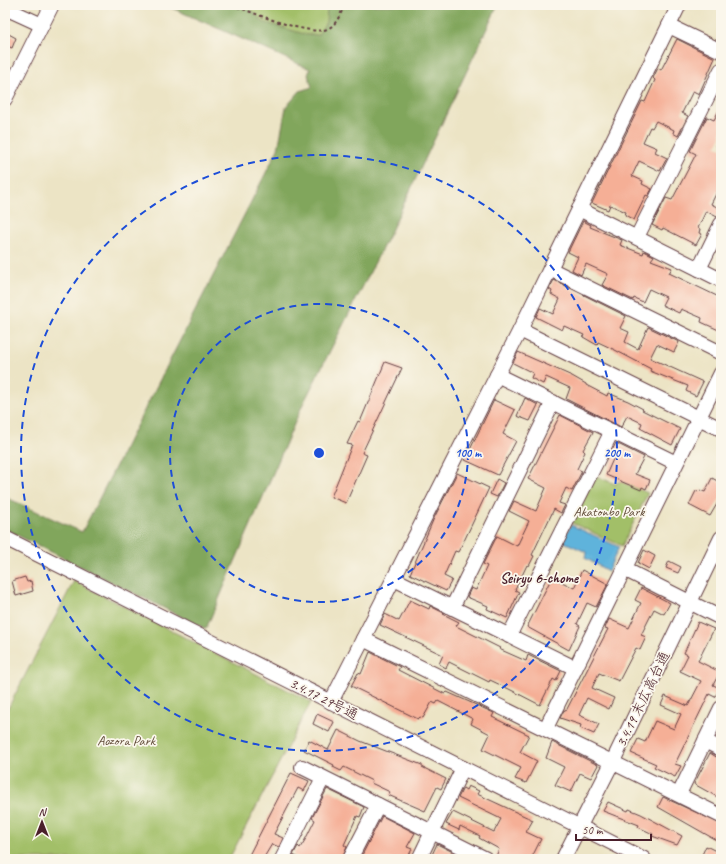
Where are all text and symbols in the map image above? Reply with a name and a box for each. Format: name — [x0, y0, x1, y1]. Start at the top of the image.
text: 100 m — [455, 445, 482, 461]
text: 200 m — [604, 445, 631, 461]
centre of rings — [312, 446, 326, 460]
park label: Akatonbo Park — [574, 503, 645, 520]
district label: Seiryu 6-chome — [500, 569, 579, 588]
street label: 3.4.19 末広高台通 — [613, 648, 673, 750]
street label: 3.4.17 29号通 — [287, 674, 361, 724]
park label: Aozora Park — [97, 732, 157, 749]
north arrow — [22, 802, 62, 842]
text: N — [39, 805, 48, 819]
scale bar — [576, 816, 651, 842]
text: 50 m — [582, 822, 604, 838]

